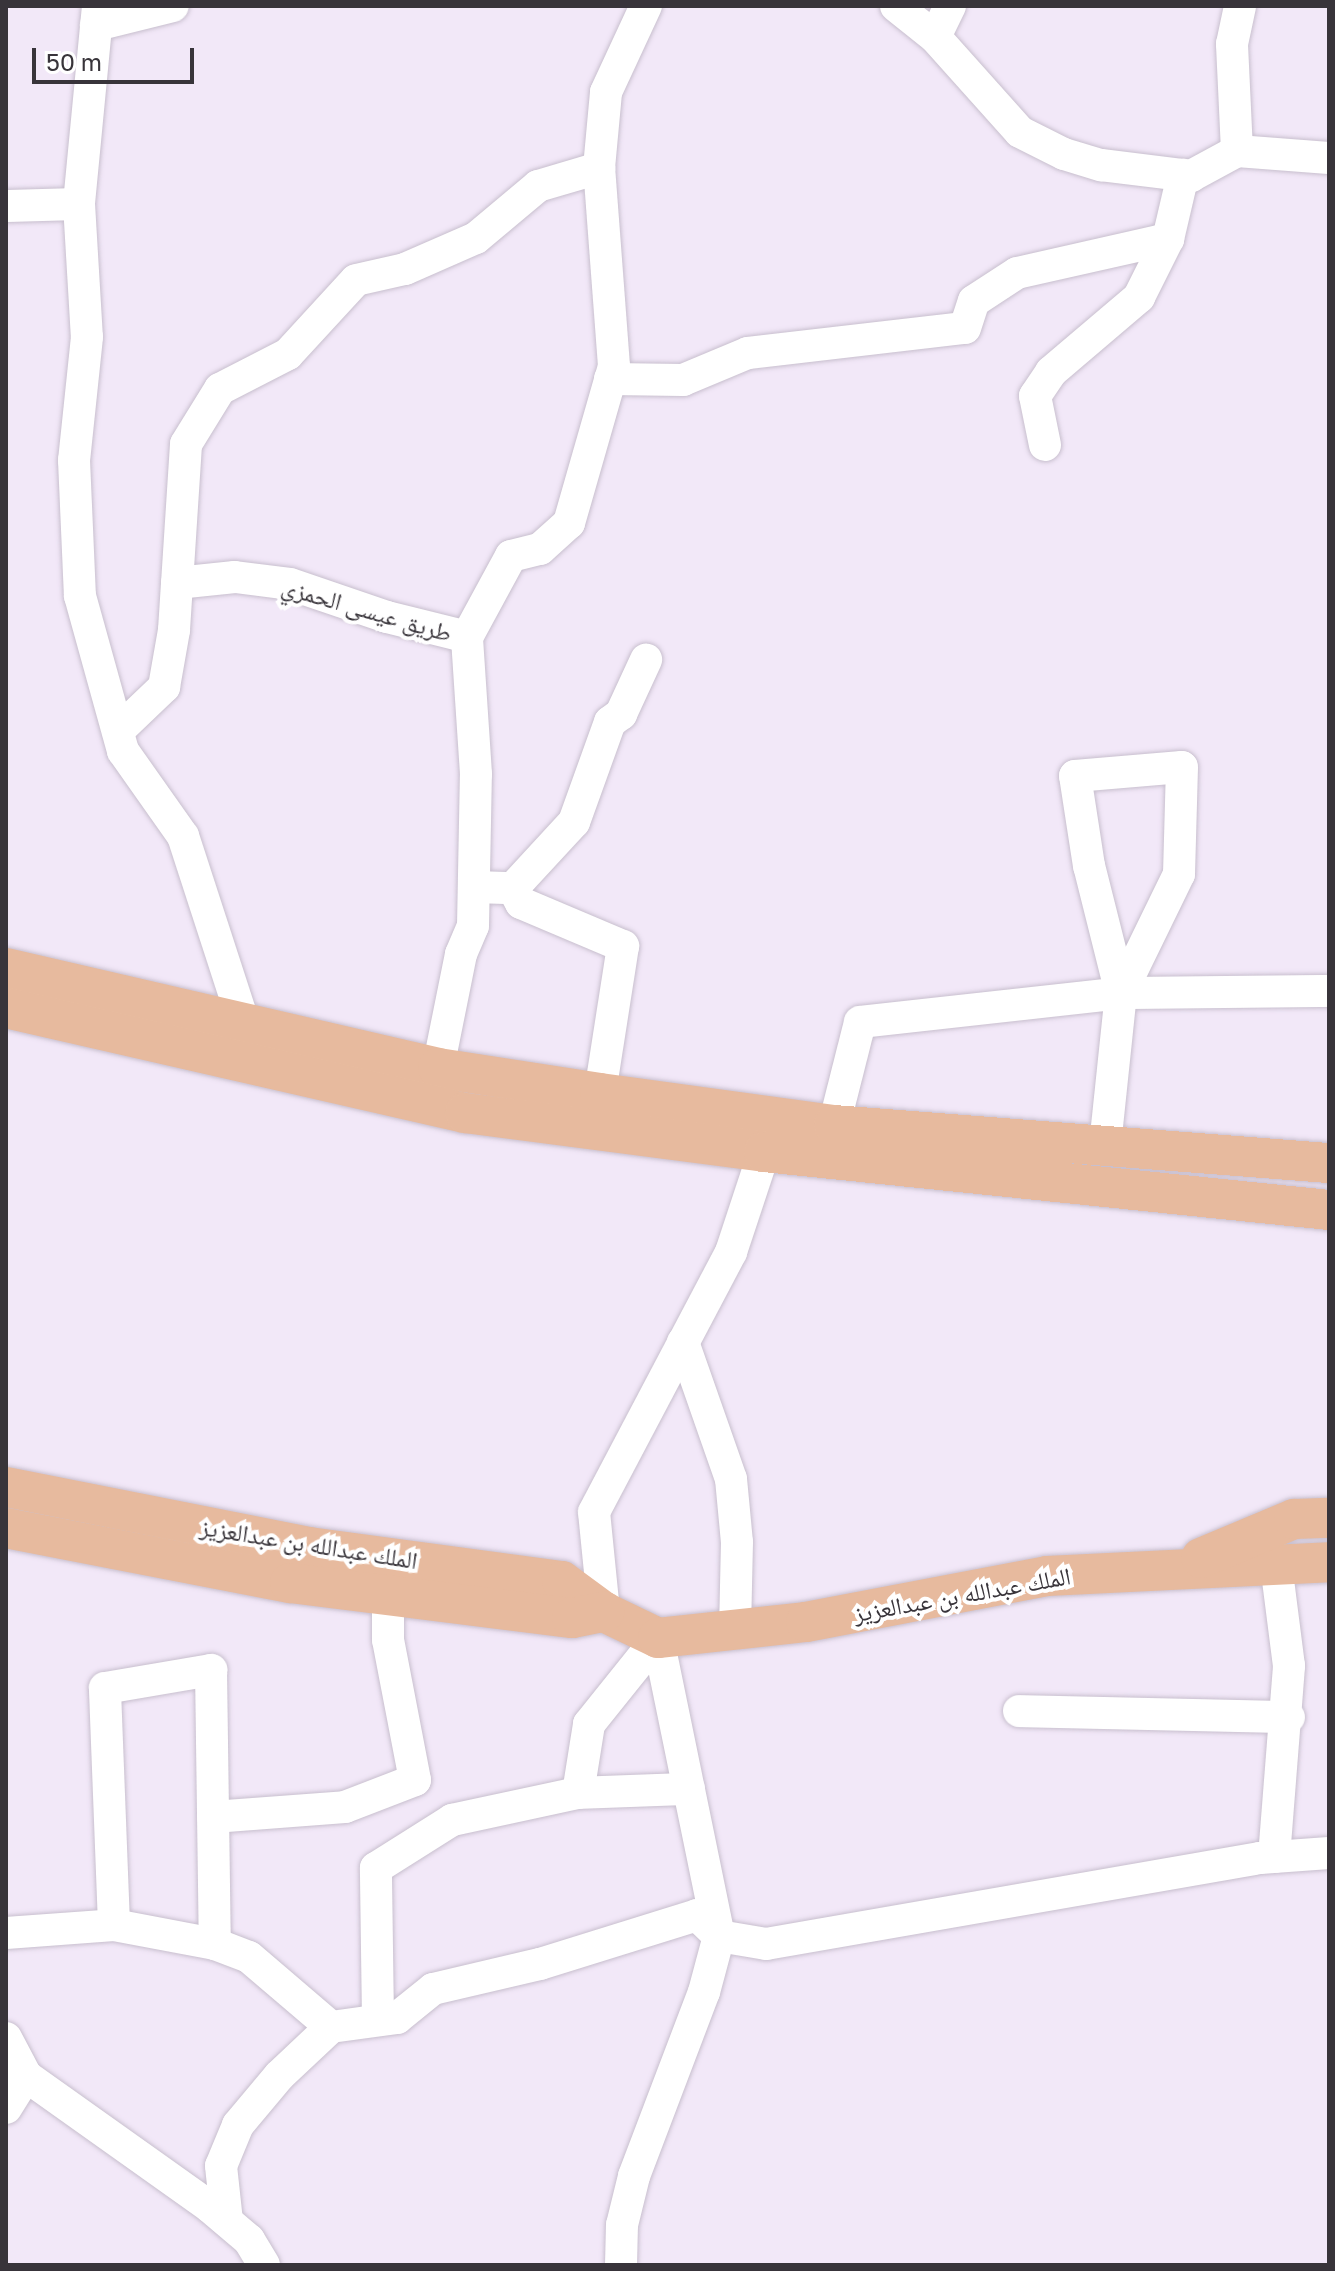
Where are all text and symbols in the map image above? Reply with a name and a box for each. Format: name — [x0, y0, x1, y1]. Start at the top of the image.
scale bar — [36, 32, 198, 82]
text: 50 m — [46, 47, 102, 76]
street label: طريق عيسى الحمزي — [279, 571, 455, 647]
street label: الملك عبدالله بن عبدالعزيز — [198, 1512, 420, 1574]
street label: الملك عبدالله بن عبدالعزيز — [851, 1561, 1073, 1627]

